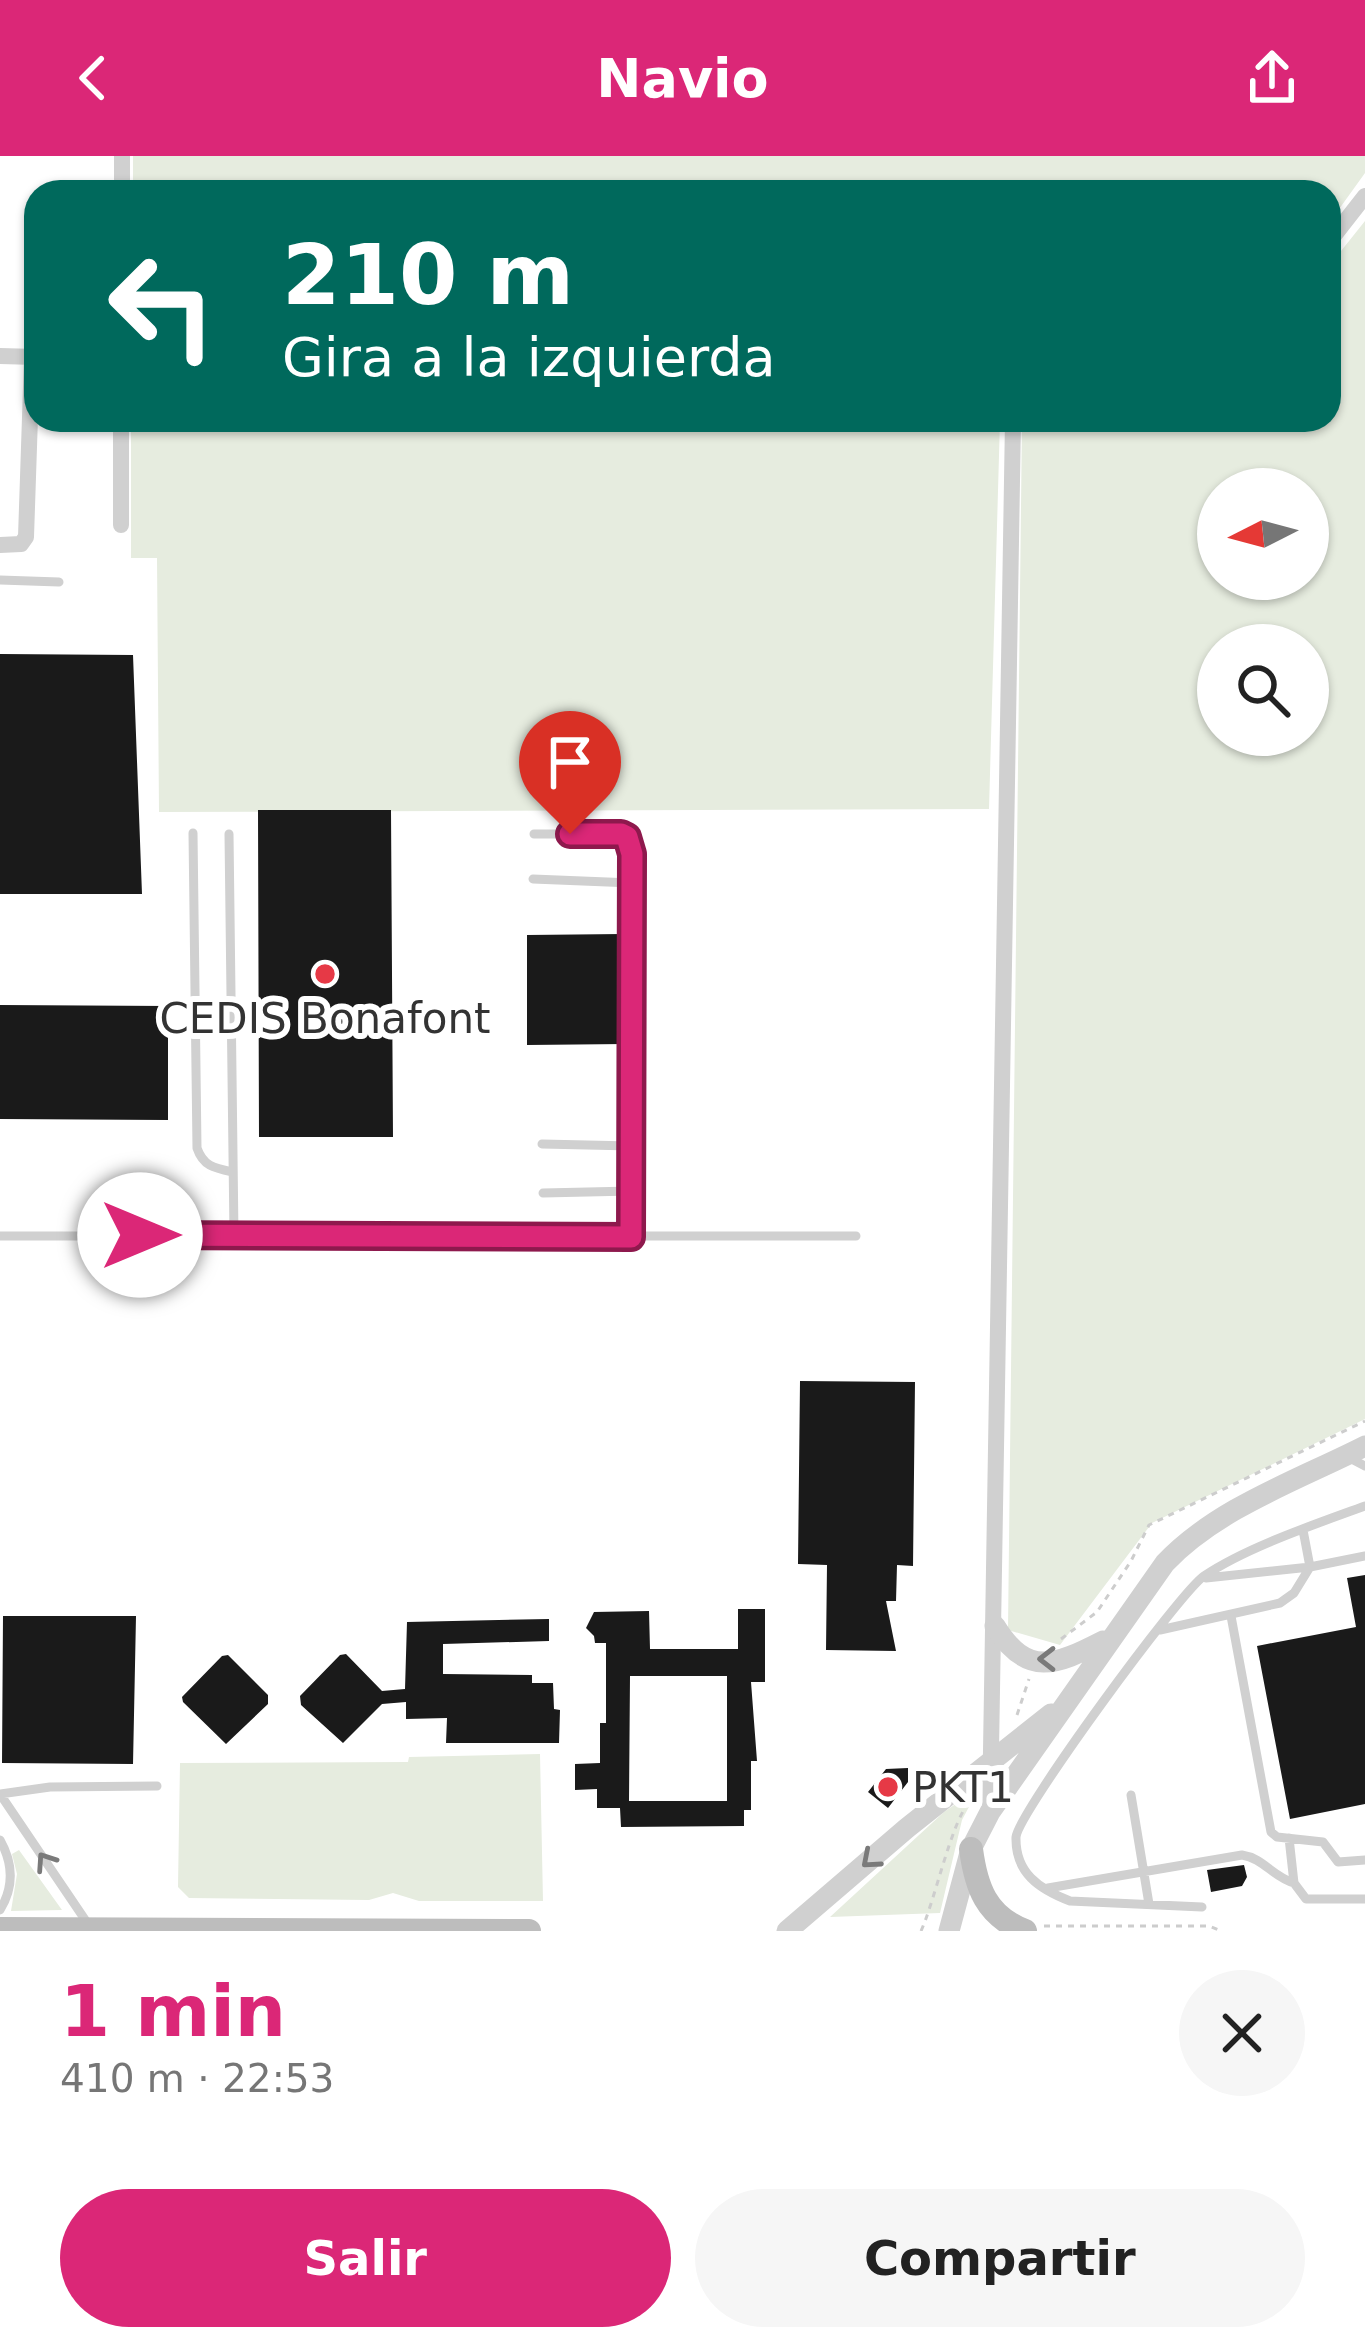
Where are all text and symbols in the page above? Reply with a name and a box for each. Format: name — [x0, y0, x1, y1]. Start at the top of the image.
icon: back — [60, 45, 126, 111]
icon: share — [1239, 45, 1305, 111]
text: Navio — [596, 47, 769, 110]
text: 210 m — [282, 226, 574, 324]
icon: left — [84, 228, 240, 384]
text: Gira a la izquierda — [282, 326, 776, 389]
north arrow — [1197, 468, 1329, 600]
map controls — [1197, 468, 1329, 756]
button: search — [1197, 624, 1329, 756]
pin — [519, 711, 621, 834]
icon: arrive — [537, 729, 603, 795]
marker: CEDIS Bonafont — [312, 961, 338, 987]
place label: CEDIS Bonafont — [159, 994, 491, 1043]
position arrow — [77, 1172, 203, 1298]
one-way arrow — [1037, 1646, 1055, 1672]
place label: PKT1 — [912, 1763, 1014, 1812]
marker: PKT1 — [875, 1774, 901, 1800]
one-way arrow — [861, 1846, 883, 1868]
one-way arrow — [37, 1852, 59, 1874]
text: 1 min — [60, 1969, 286, 2053]
button: close — [1179, 1970, 1305, 2096]
text: 410 m · 22:53 — [60, 2056, 334, 2101]
button: Salir — [60, 2189, 671, 2327]
button: Compartir — [695, 2189, 1305, 2327]

